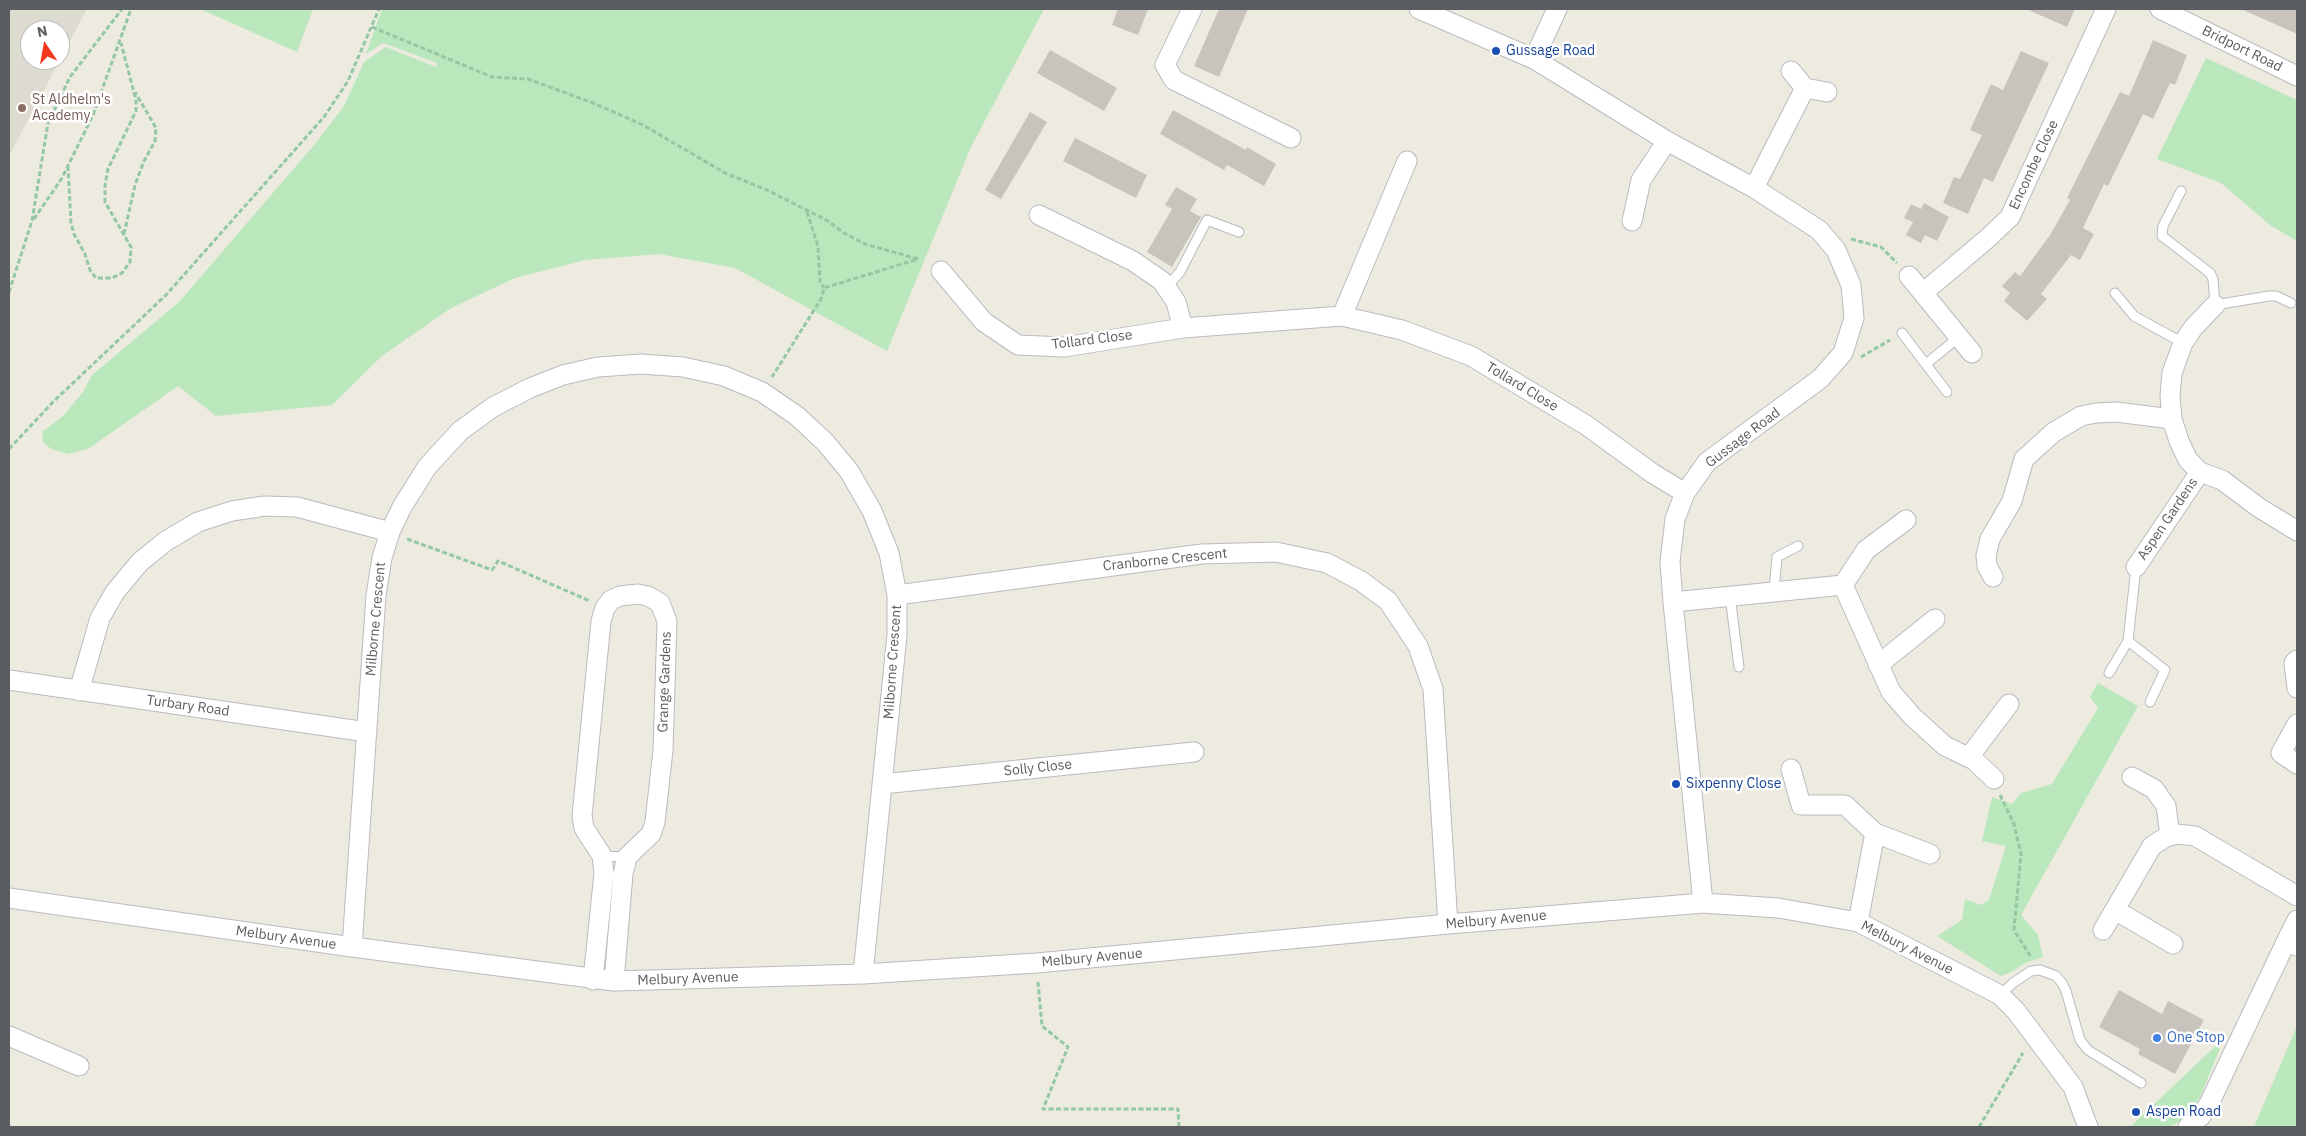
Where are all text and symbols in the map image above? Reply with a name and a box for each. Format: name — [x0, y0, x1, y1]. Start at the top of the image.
north arrow — [20, 20, 70, 70]
text: N — [35, 21, 49, 41]
street label: Bridport Road — [2199, 22, 2285, 76]
place label: Gussage Road — [1506, 43, 1595, 59]
marker: Gussage Road — [1490, 45, 1502, 57]
place label: St Aldhelm's Academy — [32, 92, 111, 124]
marker: St Aldhelm's Academy — [16, 102, 28, 114]
street label: Encombe Close — [2006, 117, 2062, 213]
street label: Tollard Close — [1051, 327, 1133, 353]
street label: Tollard Close — [1483, 359, 1561, 415]
street label: Gussage Road — [1702, 404, 1784, 472]
street label: Aspen Gardens — [2134, 475, 2202, 563]
street label: Cranborne Crescent — [1102, 545, 1228, 575]
street label: Milborne Crescent — [363, 561, 389, 677]
street label: Milborne Crescent — [881, 604, 905, 720]
street label: Grange Gardens — [655, 631, 675, 733]
street label: Turbary Road — [145, 692, 231, 720]
street label: Solly Close — [1003, 756, 1073, 780]
place label: Sixpenny Close — [1686, 776, 1781, 792]
marker: Sixpenny Close — [1670, 778, 1682, 790]
street label: Melbury Avenue — [1445, 907, 1547, 933]
street label: Melbury Avenue — [1858, 918, 1956, 978]
street label: Melbury Avenue — [235, 923, 337, 953]
street label: Melbury Avenue — [1041, 945, 1143, 971]
street label: Melbury Avenue — [637, 969, 739, 989]
place label: One Stop — [2167, 1030, 2225, 1046]
marker: One Stop — [2151, 1032, 2163, 1044]
place label: Aspen Road — [2146, 1104, 2221, 1120]
marker: Aspen Road — [2130, 1106, 2142, 1118]

